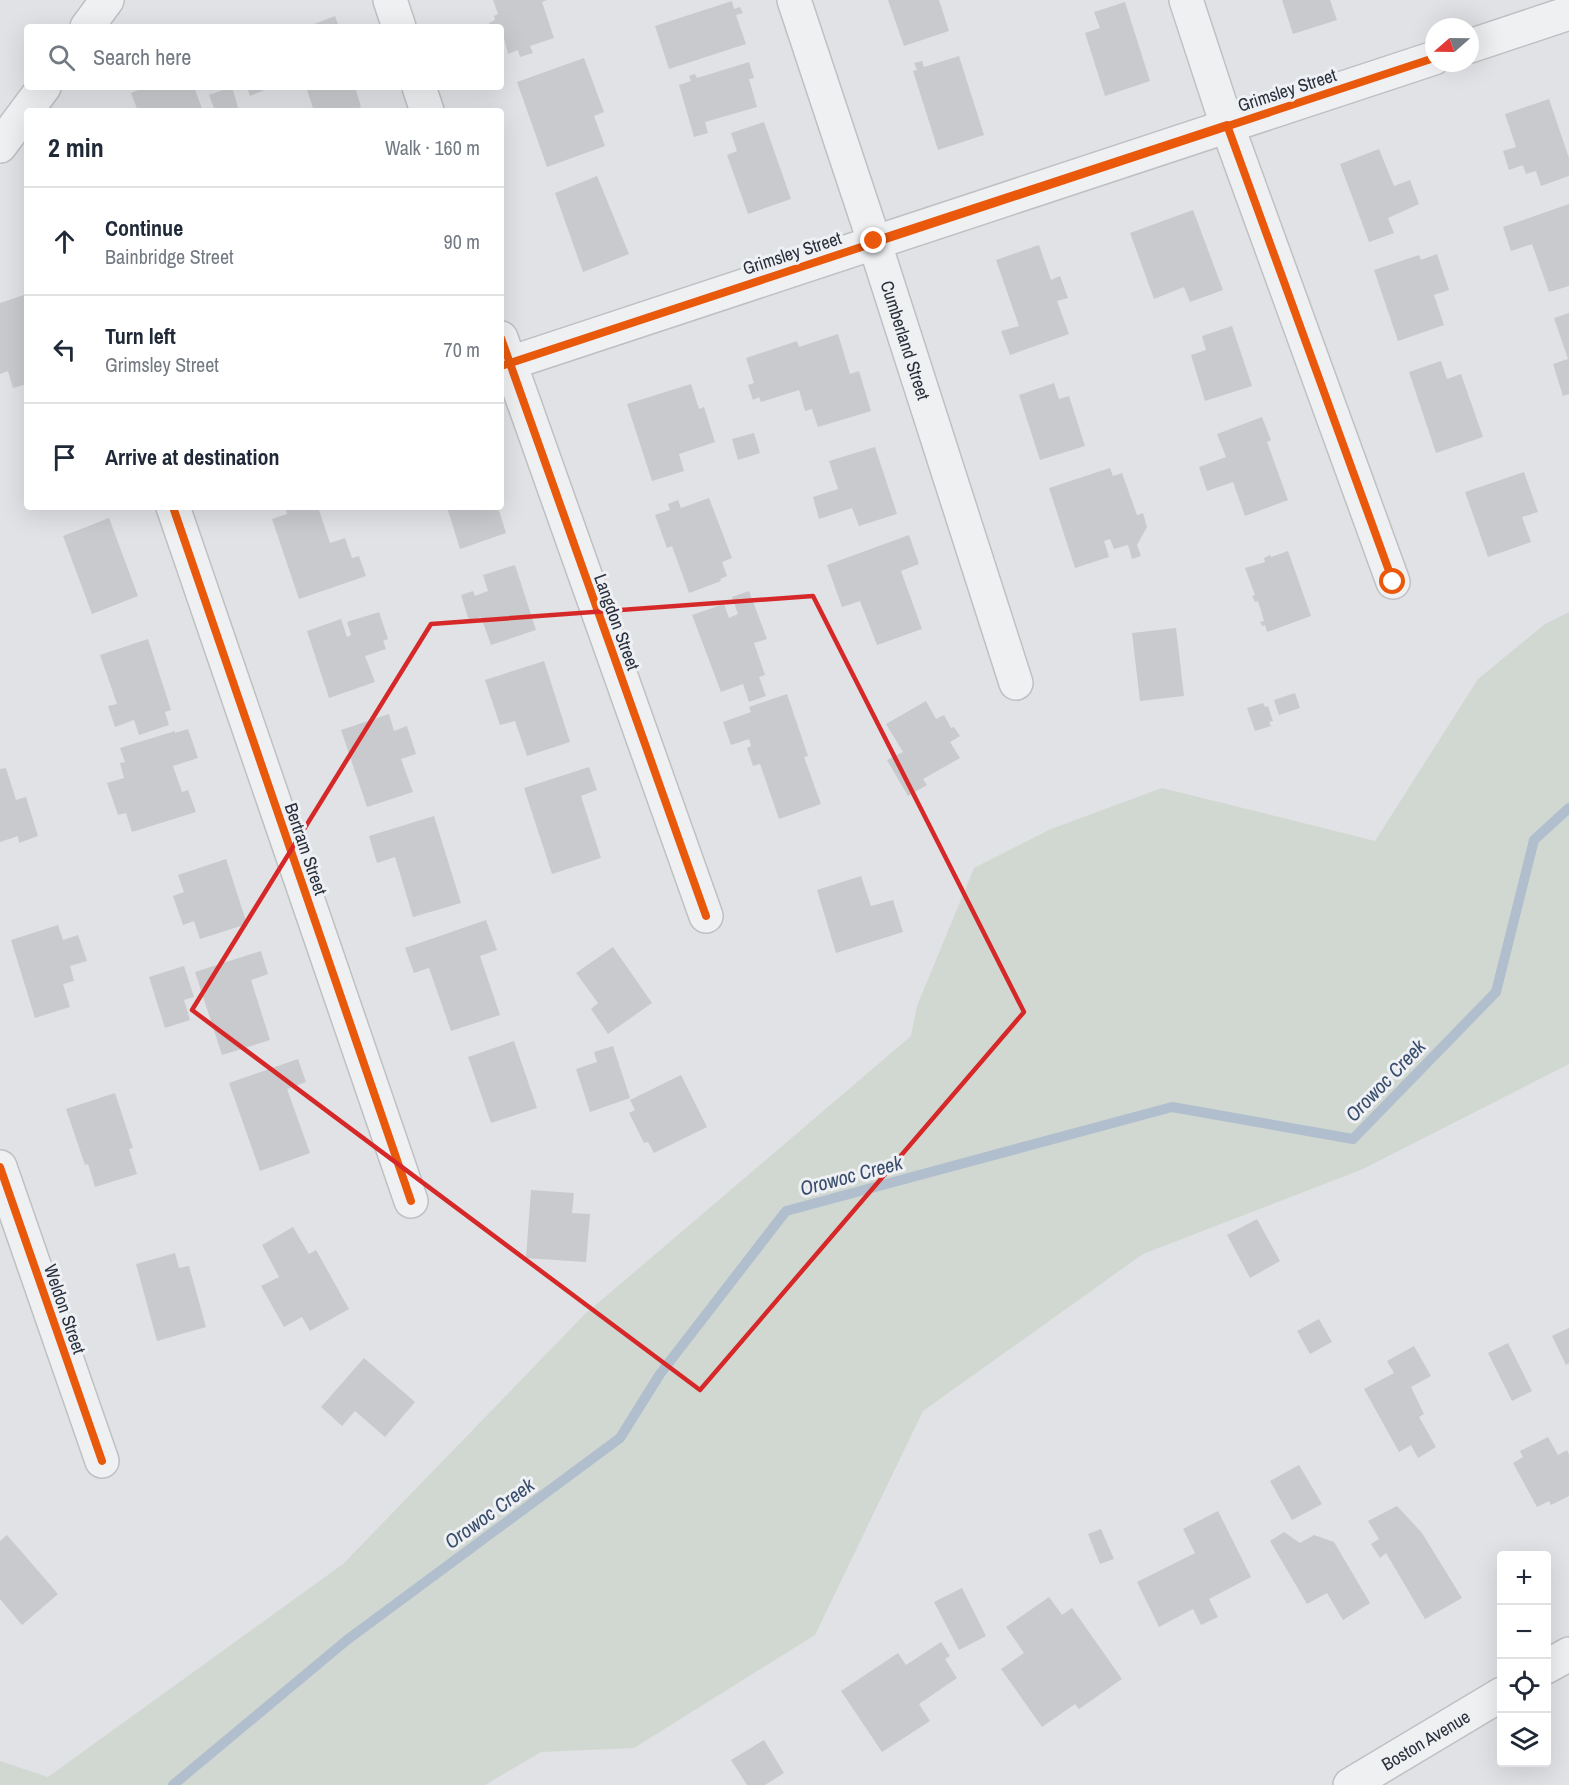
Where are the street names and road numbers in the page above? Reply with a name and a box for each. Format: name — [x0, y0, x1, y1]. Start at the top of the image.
street label: Grimsley Street — [1234, 62, 1340, 118]
street label: Grimsley Street — [739, 225, 845, 281]
street label: Cumberland Street — [875, 277, 937, 403]
street label: Langdon Street — [588, 570, 646, 674]
street label: Bertram Street — [279, 800, 333, 898]
street label: Weldon Street — [38, 1261, 92, 1357]
street label: Boston Avenue — [1377, 1704, 1474, 1776]

